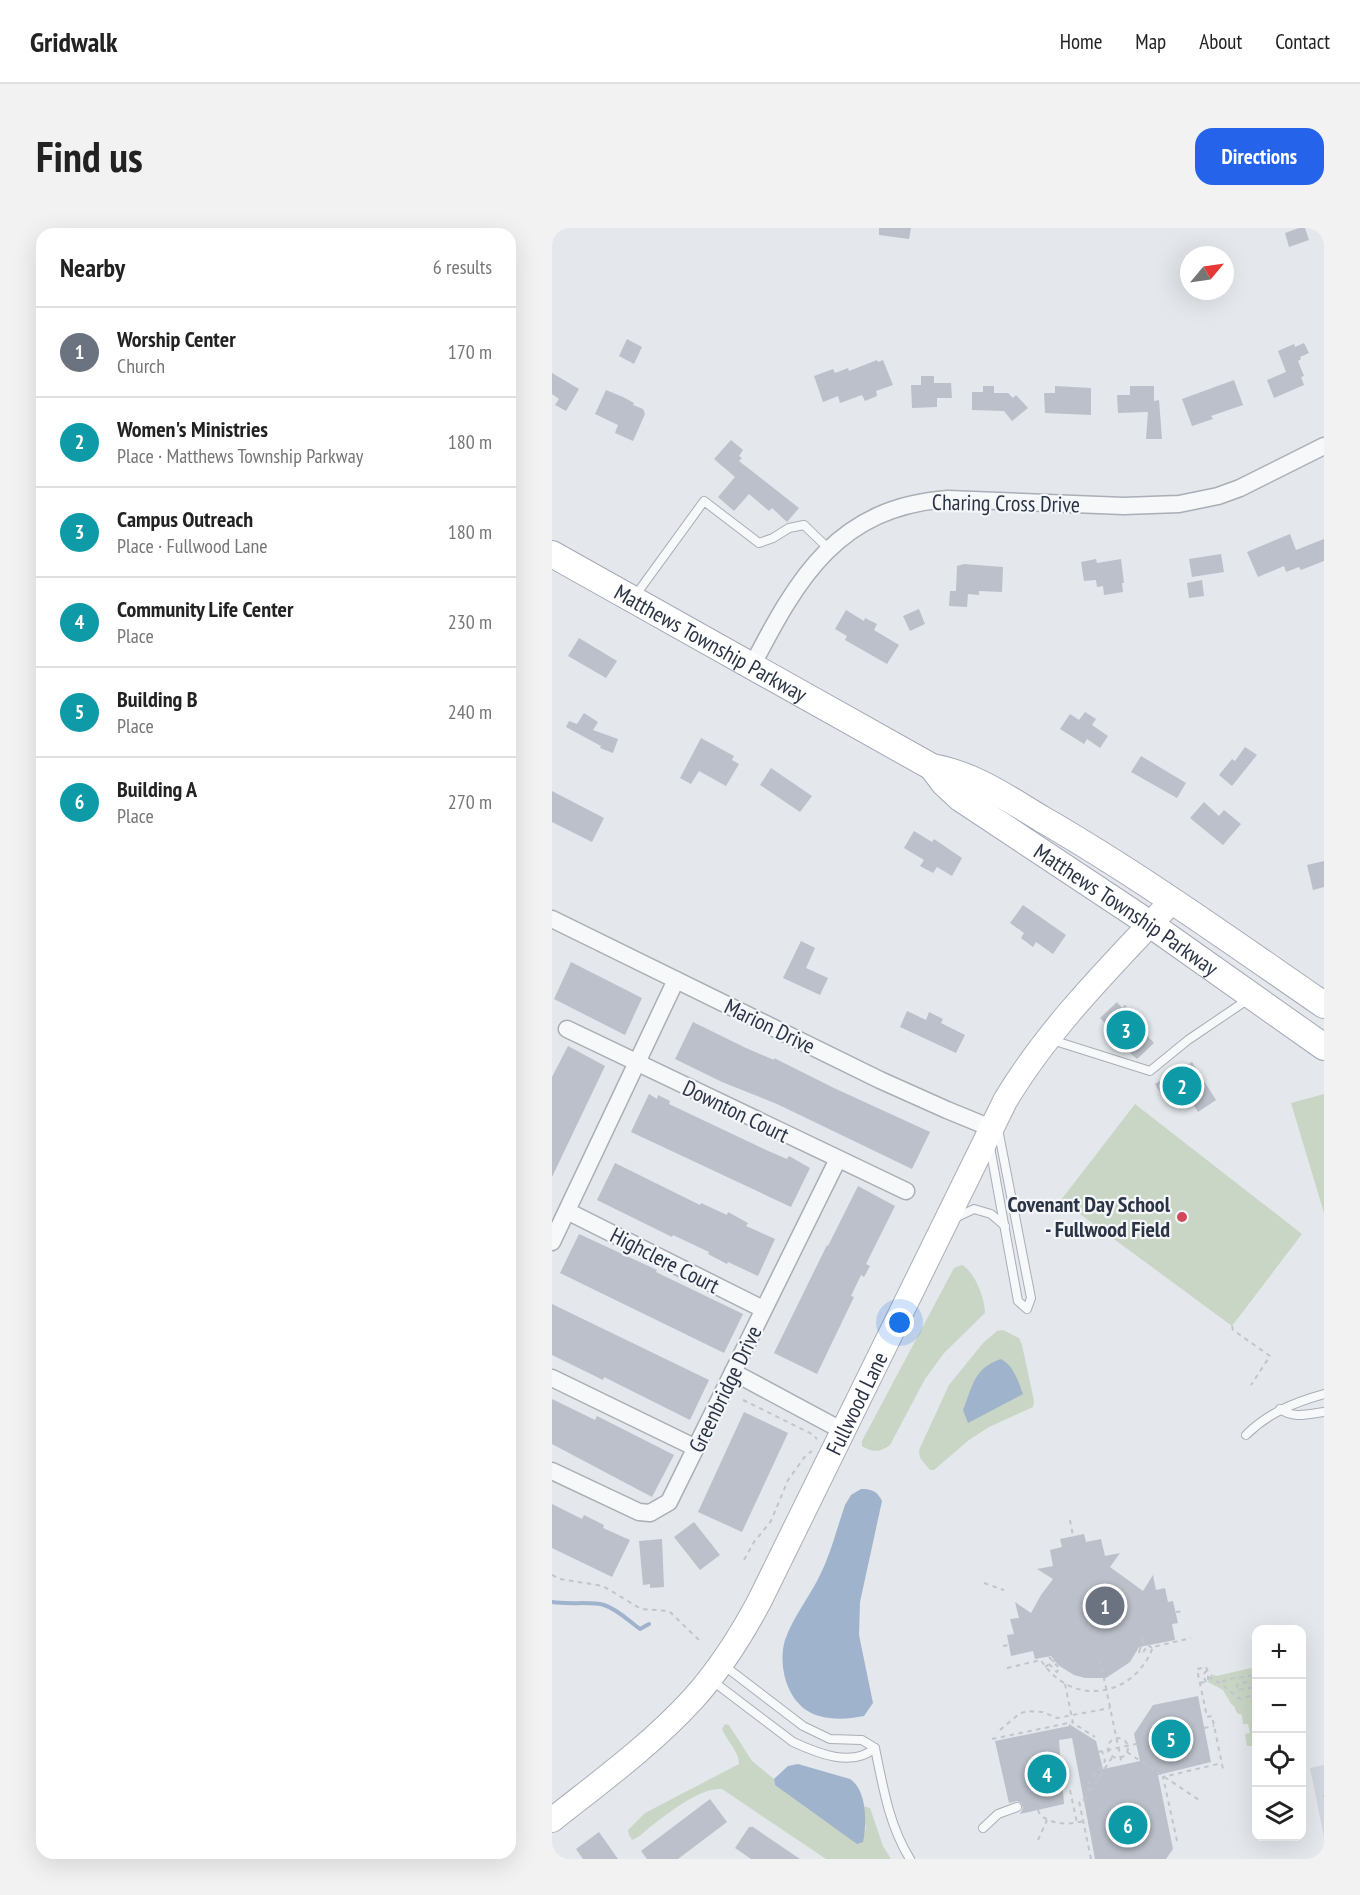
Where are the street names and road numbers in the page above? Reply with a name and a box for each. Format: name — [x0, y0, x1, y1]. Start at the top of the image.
street label: Charing Cross Drive — [932, 488, 1080, 518]
street label: Matthews Township Parkway — [609, 578, 813, 709]
street label: Matthews Township Parkway — [1029, 837, 1224, 982]
street label: Marion Drive — [720, 992, 820, 1060]
street label: Downton Court — [678, 1073, 794, 1149]
street label: Highclere Court — [606, 1221, 724, 1299]
street label: Greenbridge Drive — [682, 1321, 768, 1457]
street label: Fullwood Lane — [819, 1347, 894, 1459]

